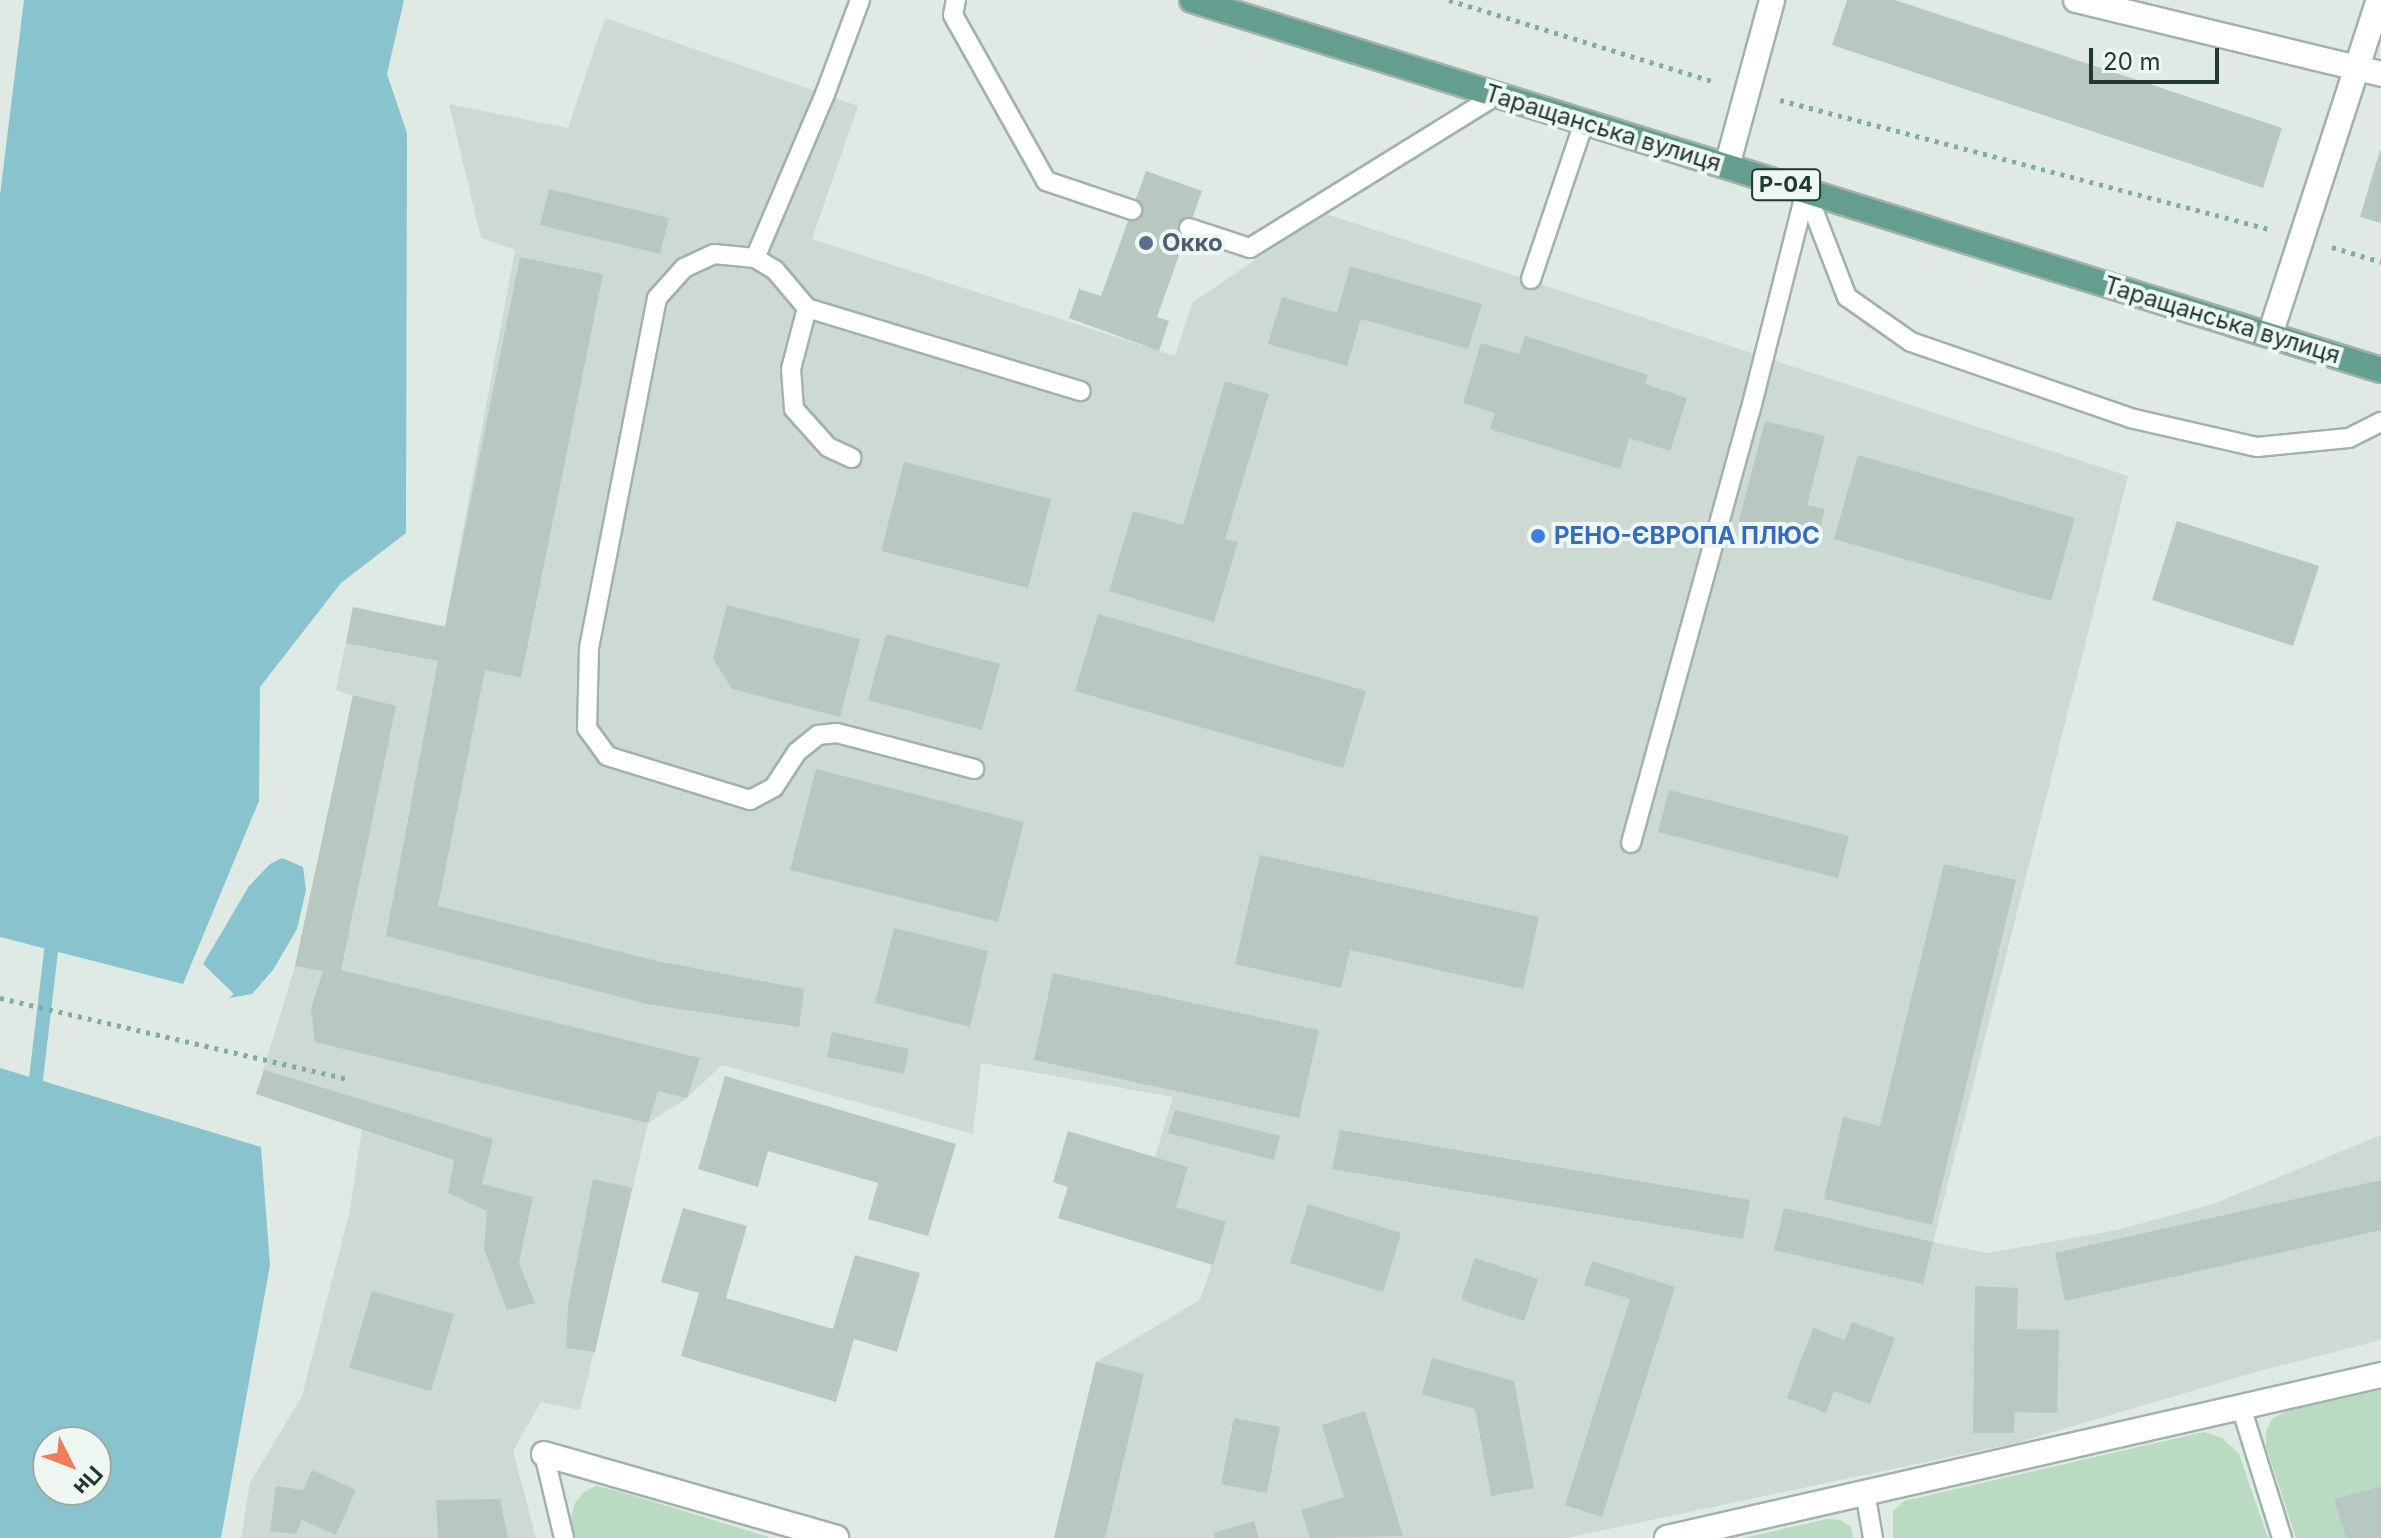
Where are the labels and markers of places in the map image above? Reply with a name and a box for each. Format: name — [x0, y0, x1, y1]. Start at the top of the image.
place label: Окко — [1162, 229, 1223, 257]
marker: Окко — [1137, 234, 1155, 252]
place label: РЕНО-ЄВРОПА ПЛЮС — [1554, 522, 1820, 550]
marker: РЕНО-ЄВРОПА ПЛЮС — [1529, 527, 1547, 545]

